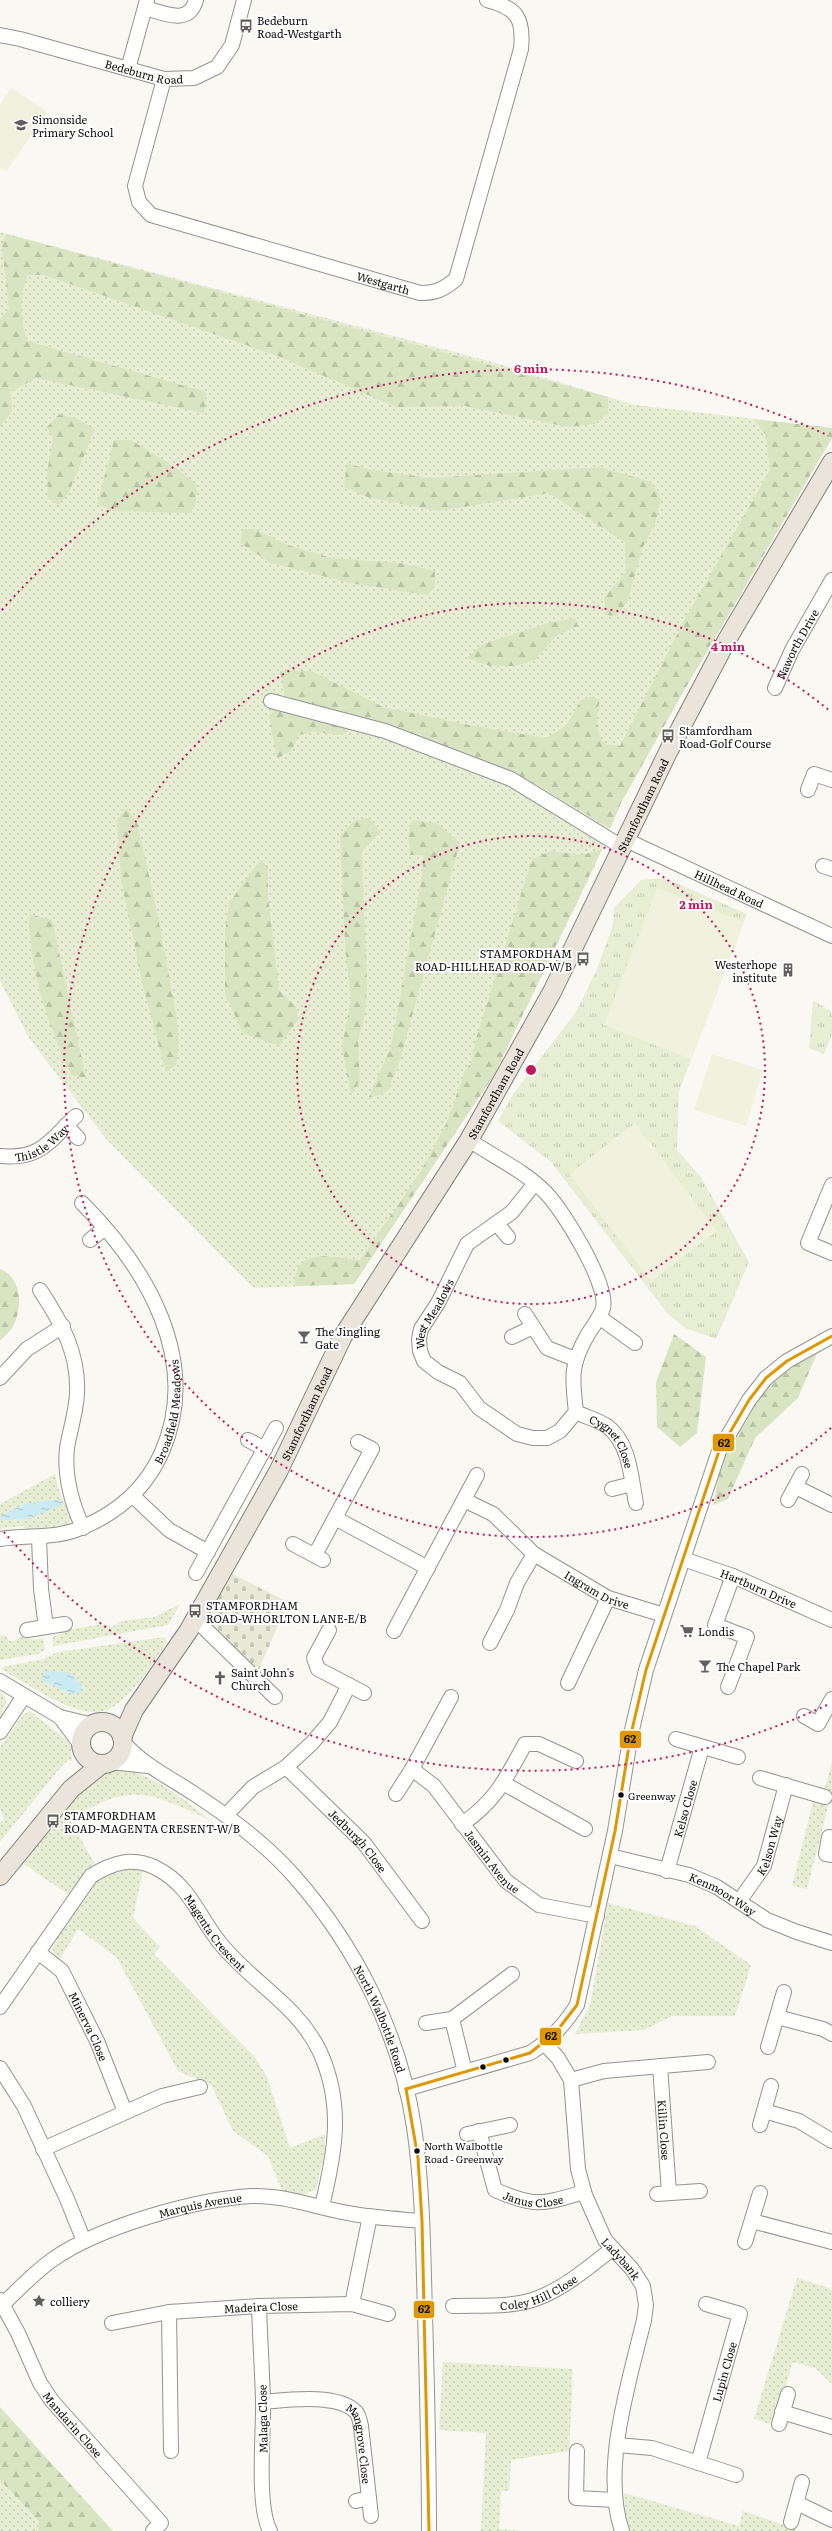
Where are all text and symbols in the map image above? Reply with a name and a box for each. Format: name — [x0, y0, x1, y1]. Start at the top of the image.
place label: Bedeburn Road-Westgarth — [257, 12, 342, 41]
bus stop icon: Bedeburn Road-Westgarth — [238, 18, 254, 34]
street label: Bedeburn Road — [103, 55, 184, 87]
place label: Simonside Primary School — [32, 111, 114, 140]
school or university icon: Simonside Primary School — [13, 117, 29, 133]
street label: Westgarth — [355, 267, 412, 298]
text: 6 min — [514, 359, 549, 377]
street label: Naworth Drive — [772, 606, 822, 682]
text: 4 min — [711, 637, 746, 655]
place label: Stamfordham Road-Golf Course — [679, 722, 771, 751]
bus stop icon: Stamfordham Road-Golf Course — [660, 728, 676, 744]
street label: Stamfordham Road — [613, 755, 672, 855]
street label: Hillhead Road — [692, 865, 767, 911]
text: 2 min — [679, 895, 713, 913]
place label: STAMFORDHAM ROAD-HILLHEAD ROAD-W/B — [415, 945, 572, 974]
bus stop icon: STAMFORDHAM ROAD-HILLHEAD ROAD-W/B — [575, 951, 591, 967]
place label: Westerhope institute — [715, 956, 777, 985]
building icon: Westerhope institute — [780, 962, 796, 978]
street label: Stamfordham Road — [463, 1045, 527, 1142]
centre of rings — [524, 1063, 538, 1077]
street label: Thistle Way — [13, 1120, 72, 1165]
street label: West Meadows — [411, 1276, 457, 1350]
place label: The Jingling Gate — [315, 1323, 381, 1352]
bar icon: The Jingling Gate — [296, 1329, 312, 1345]
street label: Broadfield Meadows — [149, 1359, 183, 1467]
street label: Stamfordham Road — [277, 1363, 335, 1463]
street label: Cygnet Close — [587, 1410, 638, 1470]
line badge: 62 — [712, 1433, 735, 1452]
text: 62 — [718, 1434, 730, 1450]
street label: Hartburn Drive — [718, 1564, 800, 1612]
street label: Ingram Drive — [562, 1566, 631, 1612]
place label: STAMFORDHAM ROAD-WHORLTON LANE-E/B — [206, 1597, 367, 1626]
bus stop icon: STAMFORDHAM ROAD-WHORLTON LANE-E/B — [187, 1603, 203, 1619]
supermarket icon: Londis — [679, 1623, 695, 1639]
place label: Londis — [698, 1623, 734, 1639]
bar icon: The Chapel Park — [697, 1658, 713, 1674]
place label: The Chapel Park — [716, 1658, 801, 1674]
place label: Saint John's Church — [231, 1664, 294, 1693]
church icon: Saint John's Church — [212, 1670, 228, 1686]
line badge: 62 — [619, 1730, 642, 1749]
text: 62 — [624, 1730, 636, 1746]
street label: Kelso Close — [669, 1778, 700, 1839]
place label: Greenway — [628, 1788, 676, 1803]
marker: Greenway — [616, 1790, 626, 1800]
street label: Jedburgh Close — [325, 1805, 391, 1876]
place label: STAMFORDHAM ROAD-MAGENTA CRESENT-W/B — [64, 1807, 240, 1836]
bus stop icon: STAMFORDHAM ROAD-MAGENTA CRESENT-W/B — [45, 1813, 61, 1829]
street label: Kelson Way — [752, 1813, 786, 1878]
street label: Jasmin Avenue — [461, 1826, 523, 1897]
street label: Kenmoor Way — [687, 1868, 760, 1919]
street label: Magenta Crescent — [181, 1890, 250, 1975]
street label: North Walbottle Road — [351, 1962, 410, 2075]
street label: Minerva Close — [65, 1989, 112, 2064]
line badge: 62 — [539, 2027, 562, 2046]
text: 62 — [545, 2027, 557, 2043]
unlabelled marker — [501, 2055, 511, 2065]
unlabelled marker — [478, 2062, 488, 2072]
street label: Killin Close — [654, 2099, 675, 2161]
place label: North Walbottle Road - Greenway — [424, 2138, 504, 2166]
marker: North Walbottle Road - Greenway — [412, 2146, 422, 2156]
street label: Janus Close — [501, 2186, 565, 2210]
street label: Marquis Avenue — [156, 2189, 243, 2221]
street label: Ladybank — [598, 2234, 645, 2283]
street label: Coley Hill Close — [499, 2270, 581, 2313]
place icon: colliery — [31, 2293, 47, 2309]
place label: colliery — [50, 2293, 91, 2309]
street label: Madeira Close — [223, 2297, 298, 2316]
line badge: 62 — [413, 2300, 435, 2319]
text: 62 — [418, 2300, 430, 2316]
street label: Lupin Close — [708, 2339, 740, 2404]
street label: Malaga Close — [253, 2384, 271, 2453]
street label: Mandarin Close — [40, 2388, 107, 2461]
street label: Mangrove Close — [343, 2399, 375, 2485]

